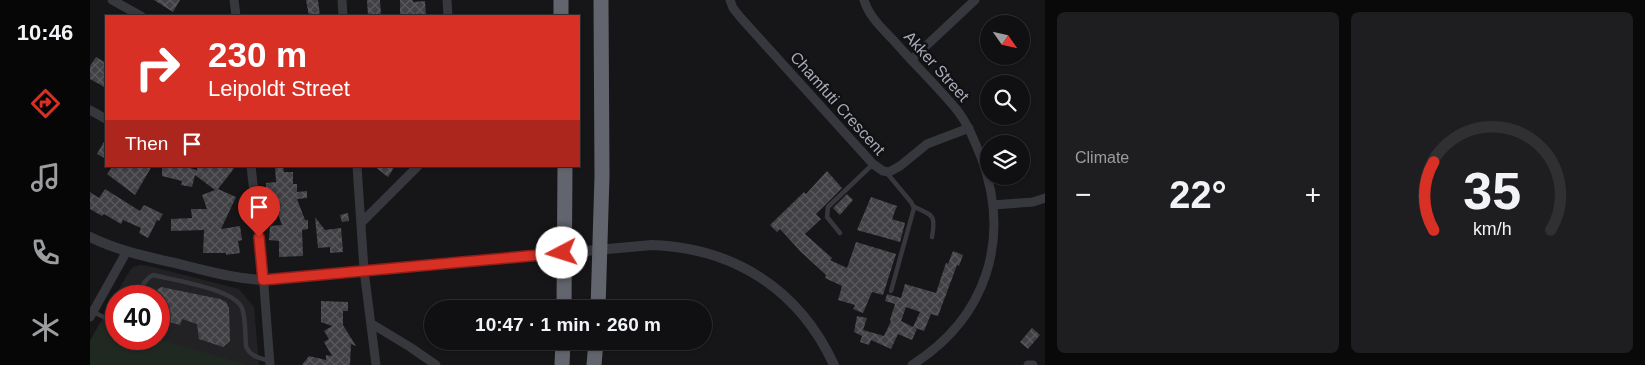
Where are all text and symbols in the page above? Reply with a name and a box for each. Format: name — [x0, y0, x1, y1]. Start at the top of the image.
north arrow — [980, 15, 1030, 65]
map controls — [980, 15, 1030, 185]
text: 10:46 — [17, 20, 73, 45]
street label: Akker Street — [901, 28, 973, 105]
icon: right — [125, 35, 190, 100]
text: 230 m — [208, 35, 307, 74]
street label: Chamfuti Crescent — [787, 48, 889, 159]
button: search — [980, 75, 1030, 125]
text: Leipoldt Street — [208, 76, 350, 101]
icon: directions — [28, 86, 63, 121]
icon: arrive — [178, 130, 206, 158]
text: Then — [125, 133, 168, 154]
button: layers — [980, 135, 1030, 185]
text: Climate — [1075, 149, 1129, 166]
icon: music — [28, 160, 63, 195]
text: 35 — [1463, 162, 1521, 220]
text: 22° — [1169, 174, 1227, 216]
text: − — [1075, 179, 1091, 210]
text: + — [1305, 179, 1321, 210]
pin — [238, 186, 280, 237]
icon: arrive — [245, 193, 273, 221]
text: km/h — [1473, 219, 1511, 239]
position arrow — [535, 226, 587, 278]
icon: phone — [28, 235, 63, 270]
speed limit sign: 40 — [105, 285, 170, 350]
icon: climate — [28, 310, 63, 345]
text: 10:47 · 1 min · 260 m — [475, 314, 661, 335]

